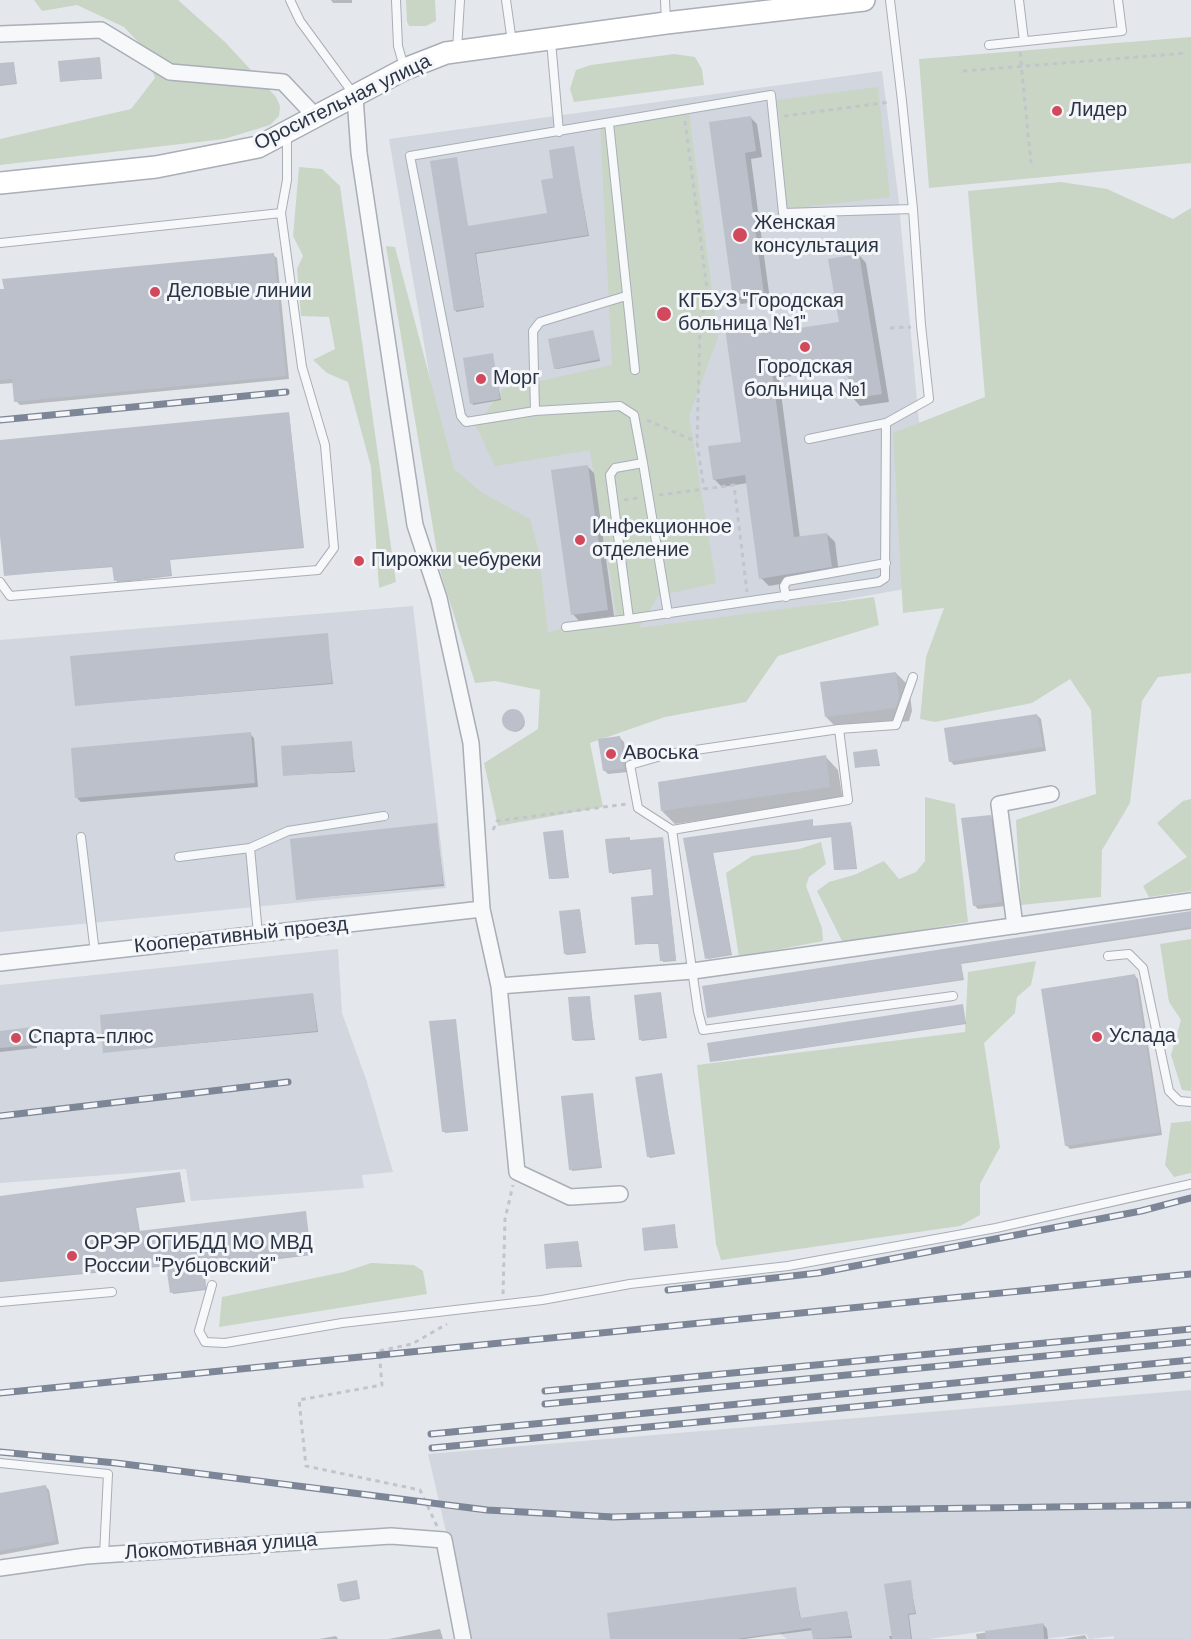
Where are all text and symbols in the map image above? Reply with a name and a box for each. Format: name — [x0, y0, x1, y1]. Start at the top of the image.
street label: Оросительная улица — [251, 50, 435, 156]
place label: Лидер — [1069, 99, 1127, 123]
marker: Лидер — [1050, 104, 1064, 118]
place label: Женская консультация — [754, 212, 879, 259]
marker: Женская консультация — [731, 226, 749, 244]
place label: Деловые линии — [167, 280, 312, 304]
marker: Деловые линии — [148, 285, 162, 299]
place label: КГБУЗ "Городская больница №1" — [678, 290, 844, 337]
marker: КГБУЗ "Городская больница №1" — [655, 305, 673, 323]
marker: Городская больница №1 — [798, 340, 812, 354]
place label: Городская больница №1 — [744, 356, 866, 403]
place label: Морг — [493, 367, 539, 391]
marker: Морг — [474, 372, 488, 386]
place label: Инфекционное отделение — [592, 516, 732, 563]
marker: Инфекционное отделение — [573, 533, 587, 547]
place label: Пирожки чебуреки — [371, 549, 541, 573]
marker: Пирожки чебуреки — [352, 554, 366, 568]
place label: Авоська — [623, 742, 699, 766]
marker: Авоська — [604, 747, 618, 761]
street label: Кооперативный проезд — [133, 913, 349, 959]
place label: Услада — [1109, 1025, 1176, 1049]
place label: Спарта-плюс — [28, 1026, 153, 1050]
marker: Услада — [1090, 1030, 1104, 1044]
marker: Спарта-плюс — [9, 1031, 23, 1045]
place label: ОРЭР ОГИБДД МО МВД России "Рубцовский" — [84, 1232, 313, 1279]
marker: ОРЭР ОГИБДД МО МВД России "Рубцовский" — [65, 1249, 79, 1263]
street label: Локомотивная улица — [124, 1528, 318, 1566]

